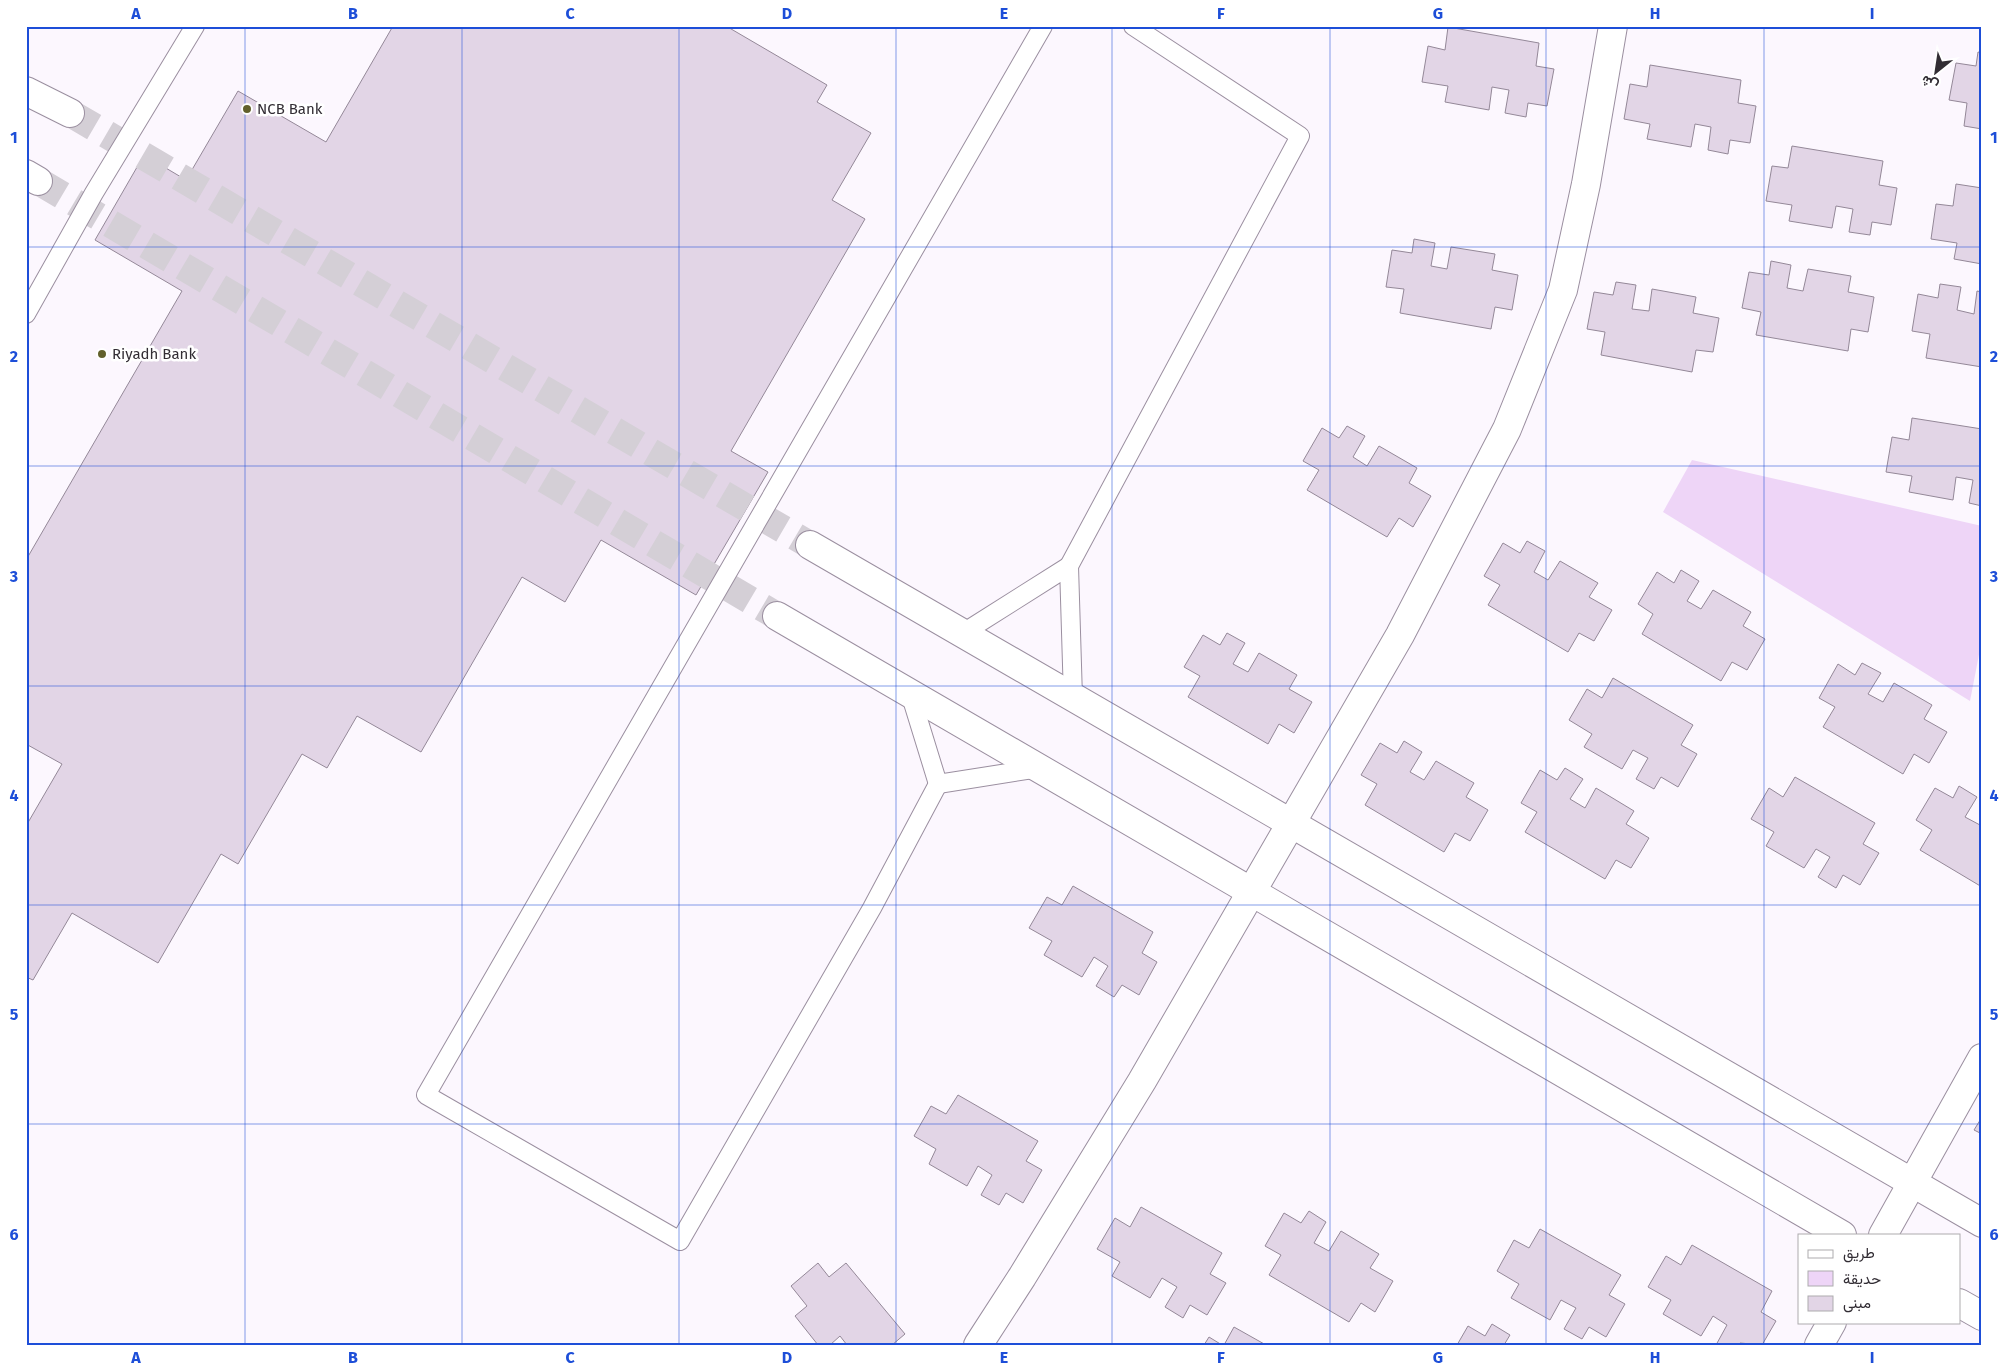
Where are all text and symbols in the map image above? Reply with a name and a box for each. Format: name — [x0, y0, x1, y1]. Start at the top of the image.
text: A — [130, 4, 141, 23]
text: B — [348, 4, 358, 23]
text: C — [565, 4, 575, 23]
text: D — [782, 4, 792, 23]
text: E — [1000, 4, 1008, 23]
text: F — [1217, 4, 1225, 23]
text: G — [1433, 4, 1443, 23]
text: H — [1650, 4, 1660, 23]
text: I — [1870, 4, 1874, 23]
north arrow — [1910, 48, 1960, 98]
text: ش — [1918, 71, 1941, 94]
place label: NCB Bank — [257, 100, 323, 118]
marker: NCB Bank — [241, 103, 253, 115]
text: 1 — [10, 128, 18, 147]
text: 1 — [1990, 128, 1998, 147]
place label: Riyadh Bank — [112, 345, 196, 363]
text: 2 — [10, 347, 18, 366]
text: 2 — [1990, 347, 1998, 366]
marker: Riyadh Bank — [96, 348, 108, 360]
text: 3 — [9, 567, 18, 586]
text: 3 — [1989, 567, 1998, 586]
text: 4 — [9, 786, 19, 805]
text: 4 — [1989, 786, 1999, 805]
text: 5 — [10, 1005, 19, 1024]
text: 5 — [1990, 1005, 1999, 1024]
text: 6 — [9, 1225, 19, 1244]
text: 6 — [1989, 1225, 1999, 1244]
legend — [1798, 1234, 1960, 1324]
text: طريق — [1843, 1244, 1875, 1263]
text: حديقة — [1843, 1270, 1881, 1288]
text: مبنى — [1843, 1294, 1871, 1313]
text: A — [130, 1348, 141, 1367]
text: B — [348, 1348, 358, 1367]
text: C — [565, 1348, 575, 1367]
text: D — [782, 1348, 792, 1367]
text: E — [1000, 1348, 1008, 1367]
text: F — [1217, 1348, 1225, 1367]
text: G — [1433, 1348, 1443, 1367]
text: H — [1650, 1348, 1660, 1367]
text: I — [1870, 1348, 1874, 1367]

